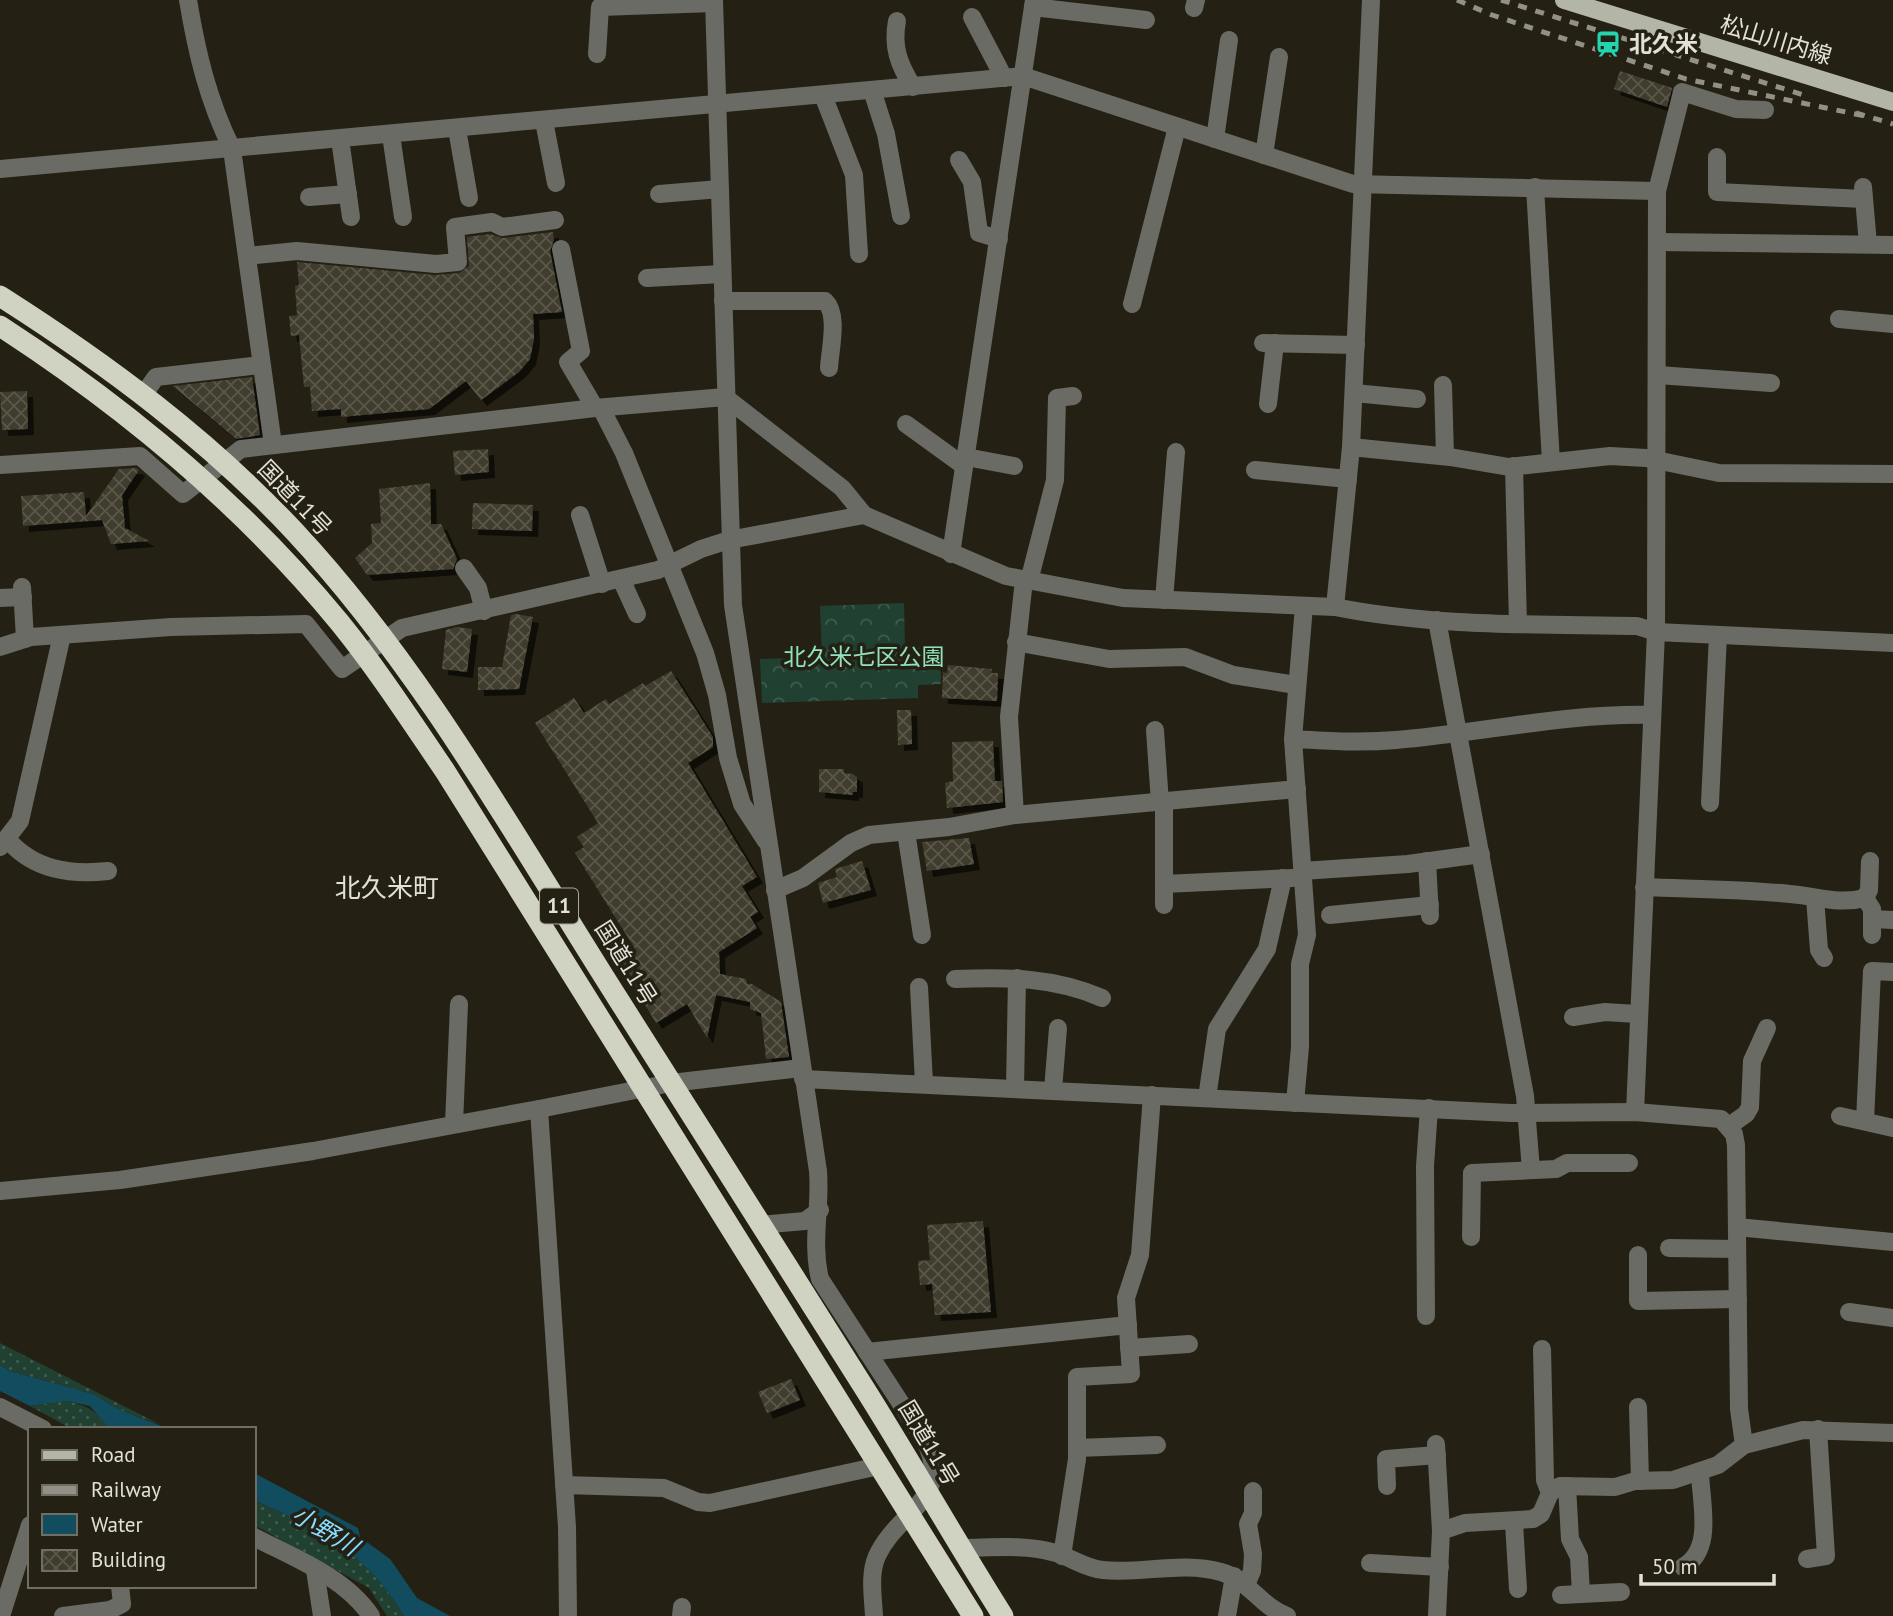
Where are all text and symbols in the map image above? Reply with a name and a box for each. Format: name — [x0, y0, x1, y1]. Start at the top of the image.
street label: 松山川内線 — [1717, 9, 1835, 70]
station icon: 北久米 — [1593, 29, 1623, 59]
place label: 北久米 — [1629, 29, 1698, 58]
street label: 国道11号 — [252, 454, 338, 542]
park label: 北久米七区公園 — [784, 642, 945, 671]
district label: 北久米町 — [335, 871, 439, 904]
road number: 11 — [540, 888, 578, 923]
street label: 国道11号 — [589, 915, 664, 1010]
street label: 国道11号 — [893, 1395, 966, 1491]
legend — [28, 1427, 256, 1588]
text: Road — [91, 1441, 135, 1468]
text: Railway — [91, 1476, 161, 1503]
water label: 小野川 — [286, 1499, 367, 1564]
text: Water — [91, 1511, 143, 1538]
scale bar — [1641, 1542, 1774, 1586]
text: Building — [91, 1546, 166, 1573]
text: 50 m — [1652, 1553, 1698, 1580]

